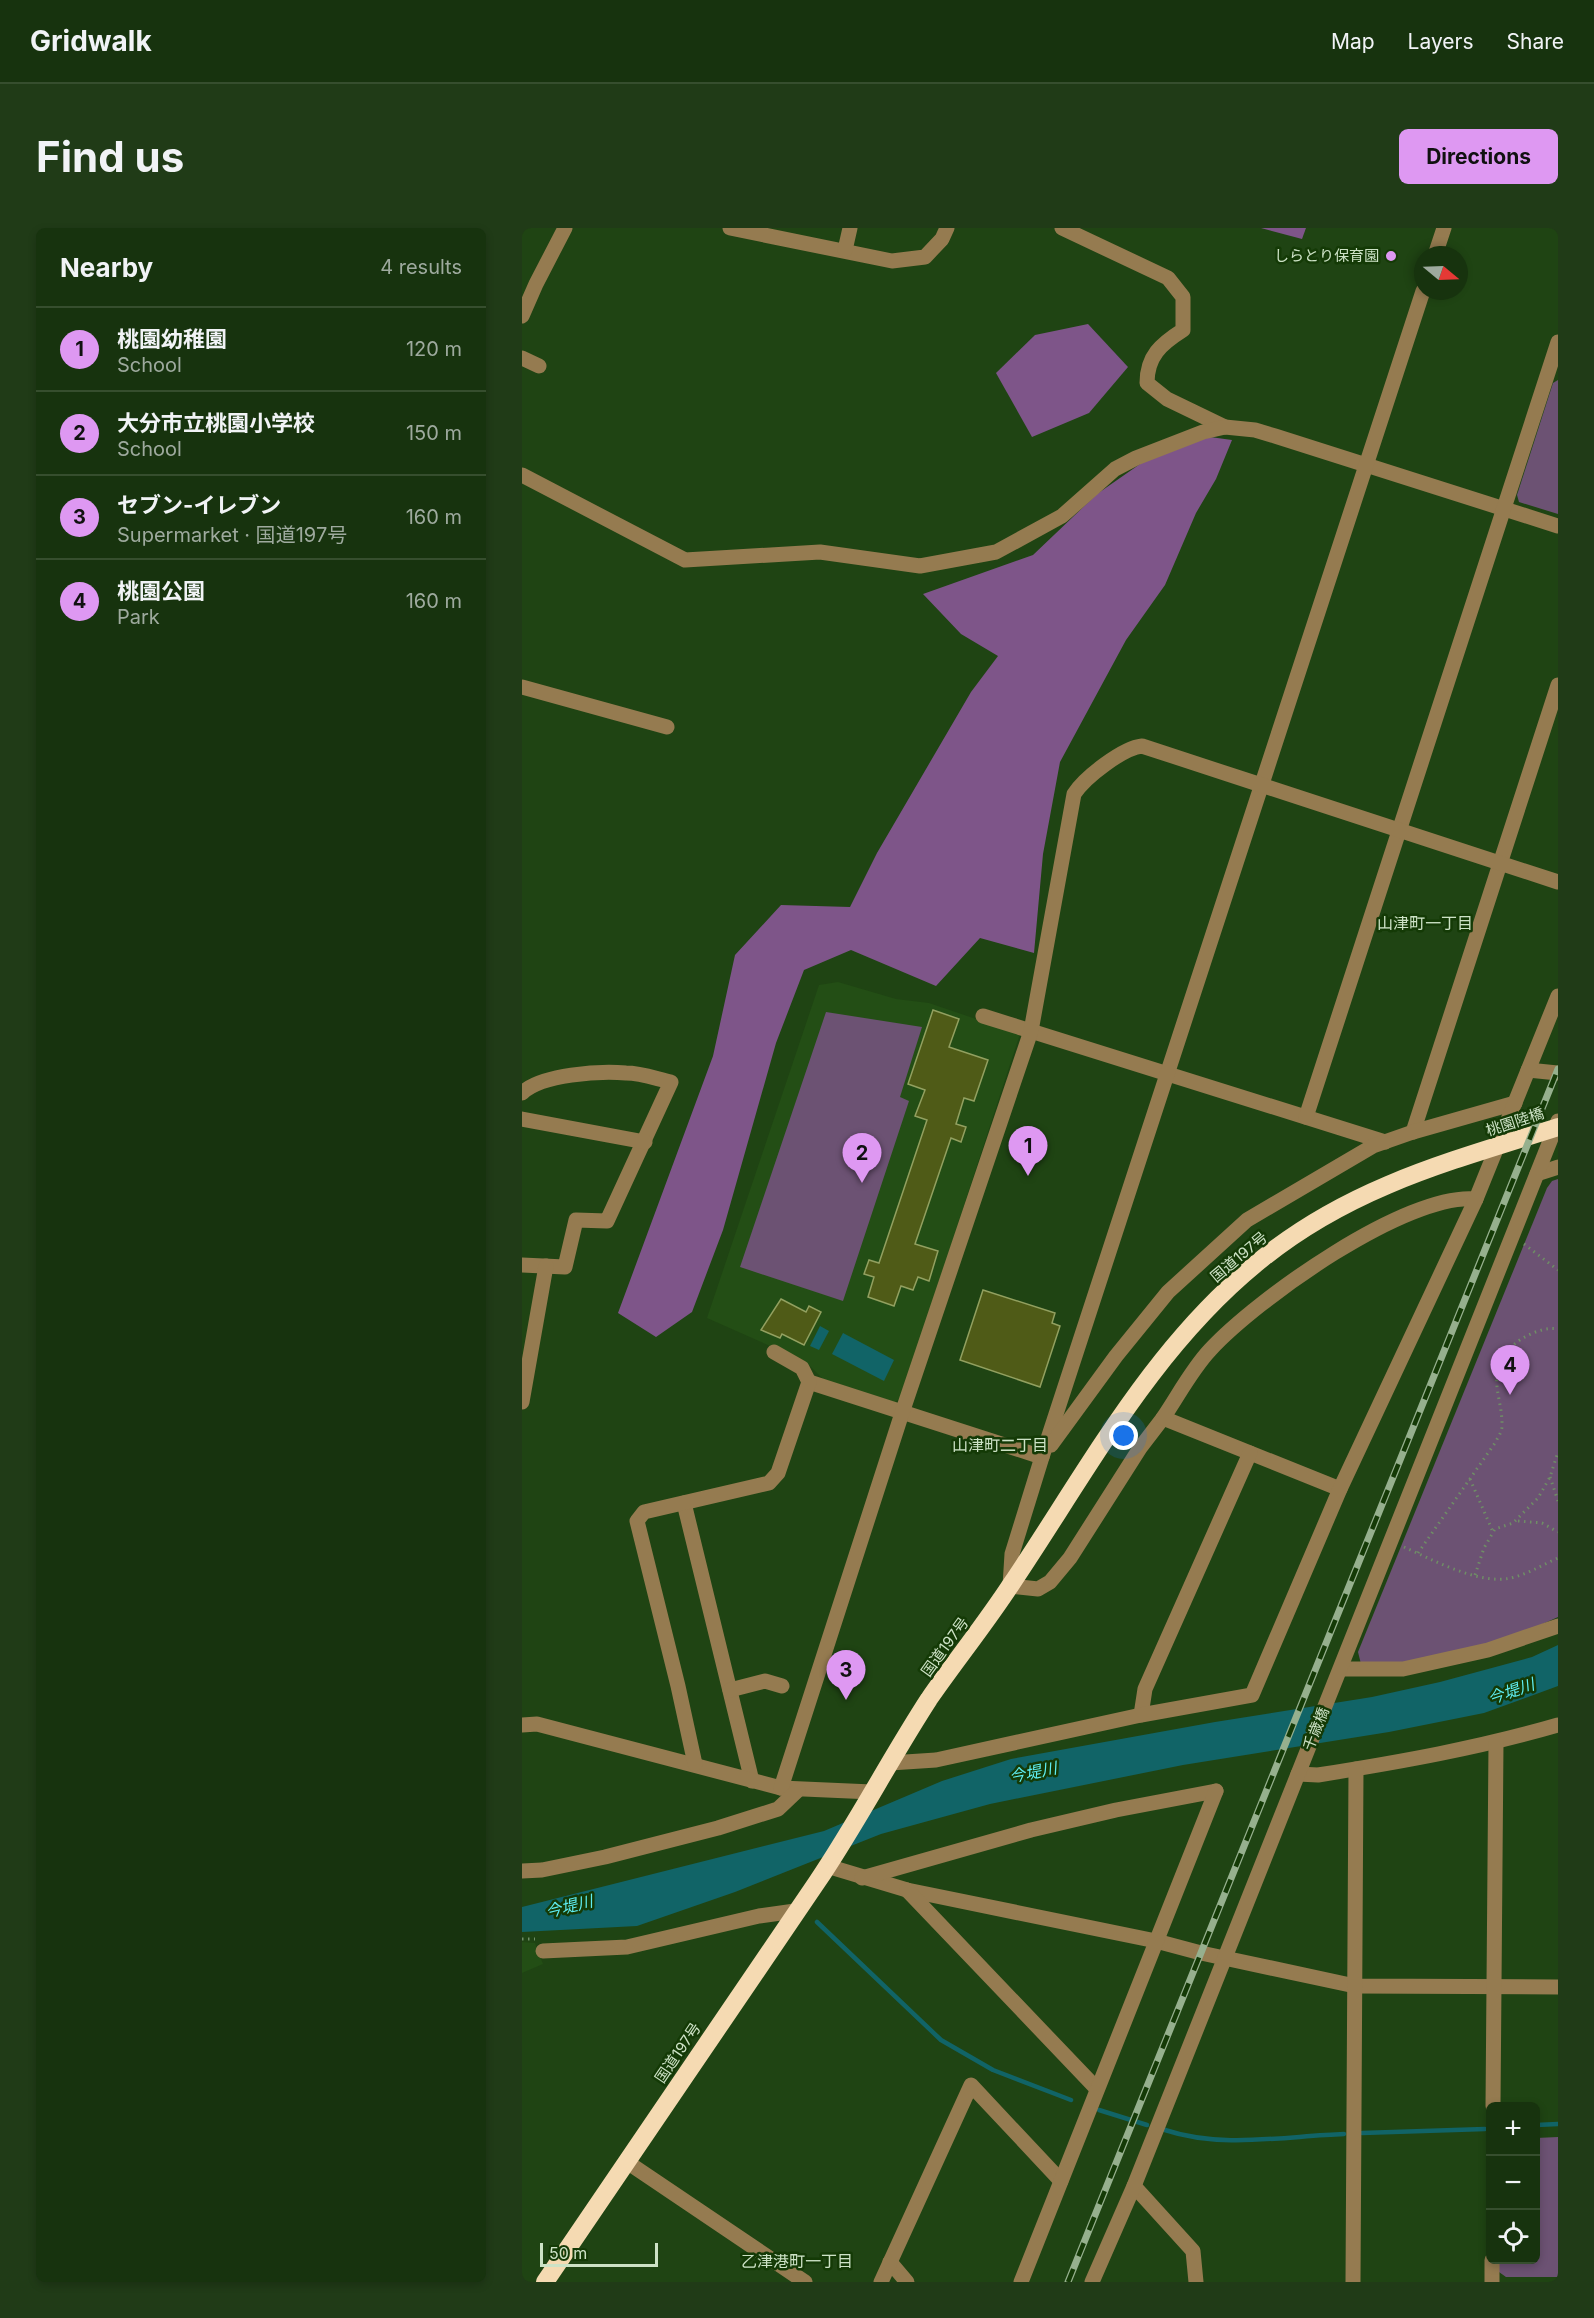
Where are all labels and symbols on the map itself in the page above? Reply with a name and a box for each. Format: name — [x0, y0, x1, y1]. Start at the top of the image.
place label: しらとり保育園 — [1274, 246, 1379, 265]
north arrow — [1414, 246, 1468, 300]
marker: しらとり保育園 — [1384, 249, 1398, 263]
district label: 山津町一丁目 — [1377, 913, 1473, 933]
street label: 桃園陸橋 — [1483, 1103, 1546, 1140]
pin: 1 — [1008, 1126, 1048, 1176]
pin: 2 — [842, 1134, 882, 1183]
street label: 国道197号 — [1206, 1227, 1271, 1286]
pin: 4 — [1490, 1346, 1530, 1395]
your location — [1109, 1421, 1138, 1450]
district label: 山津町二丁目 — [952, 1435, 1048, 1455]
street label: 国道197号 — [917, 1613, 972, 1680]
pin: 3 — [826, 1650, 866, 1700]
water label: 今堤川 — [1485, 1673, 1539, 1708]
street label: 千歳橋 — [1298, 1704, 1333, 1753]
water label: 今堤川 — [1008, 1757, 1060, 1786]
water label: 今堤川 — [543, 1890, 597, 1922]
street label: 国道197号 — [651, 2019, 705, 2086]
scale bar — [540, 2240, 658, 2268]
district label: 乙津港町一丁目 — [741, 2251, 853, 2271]

